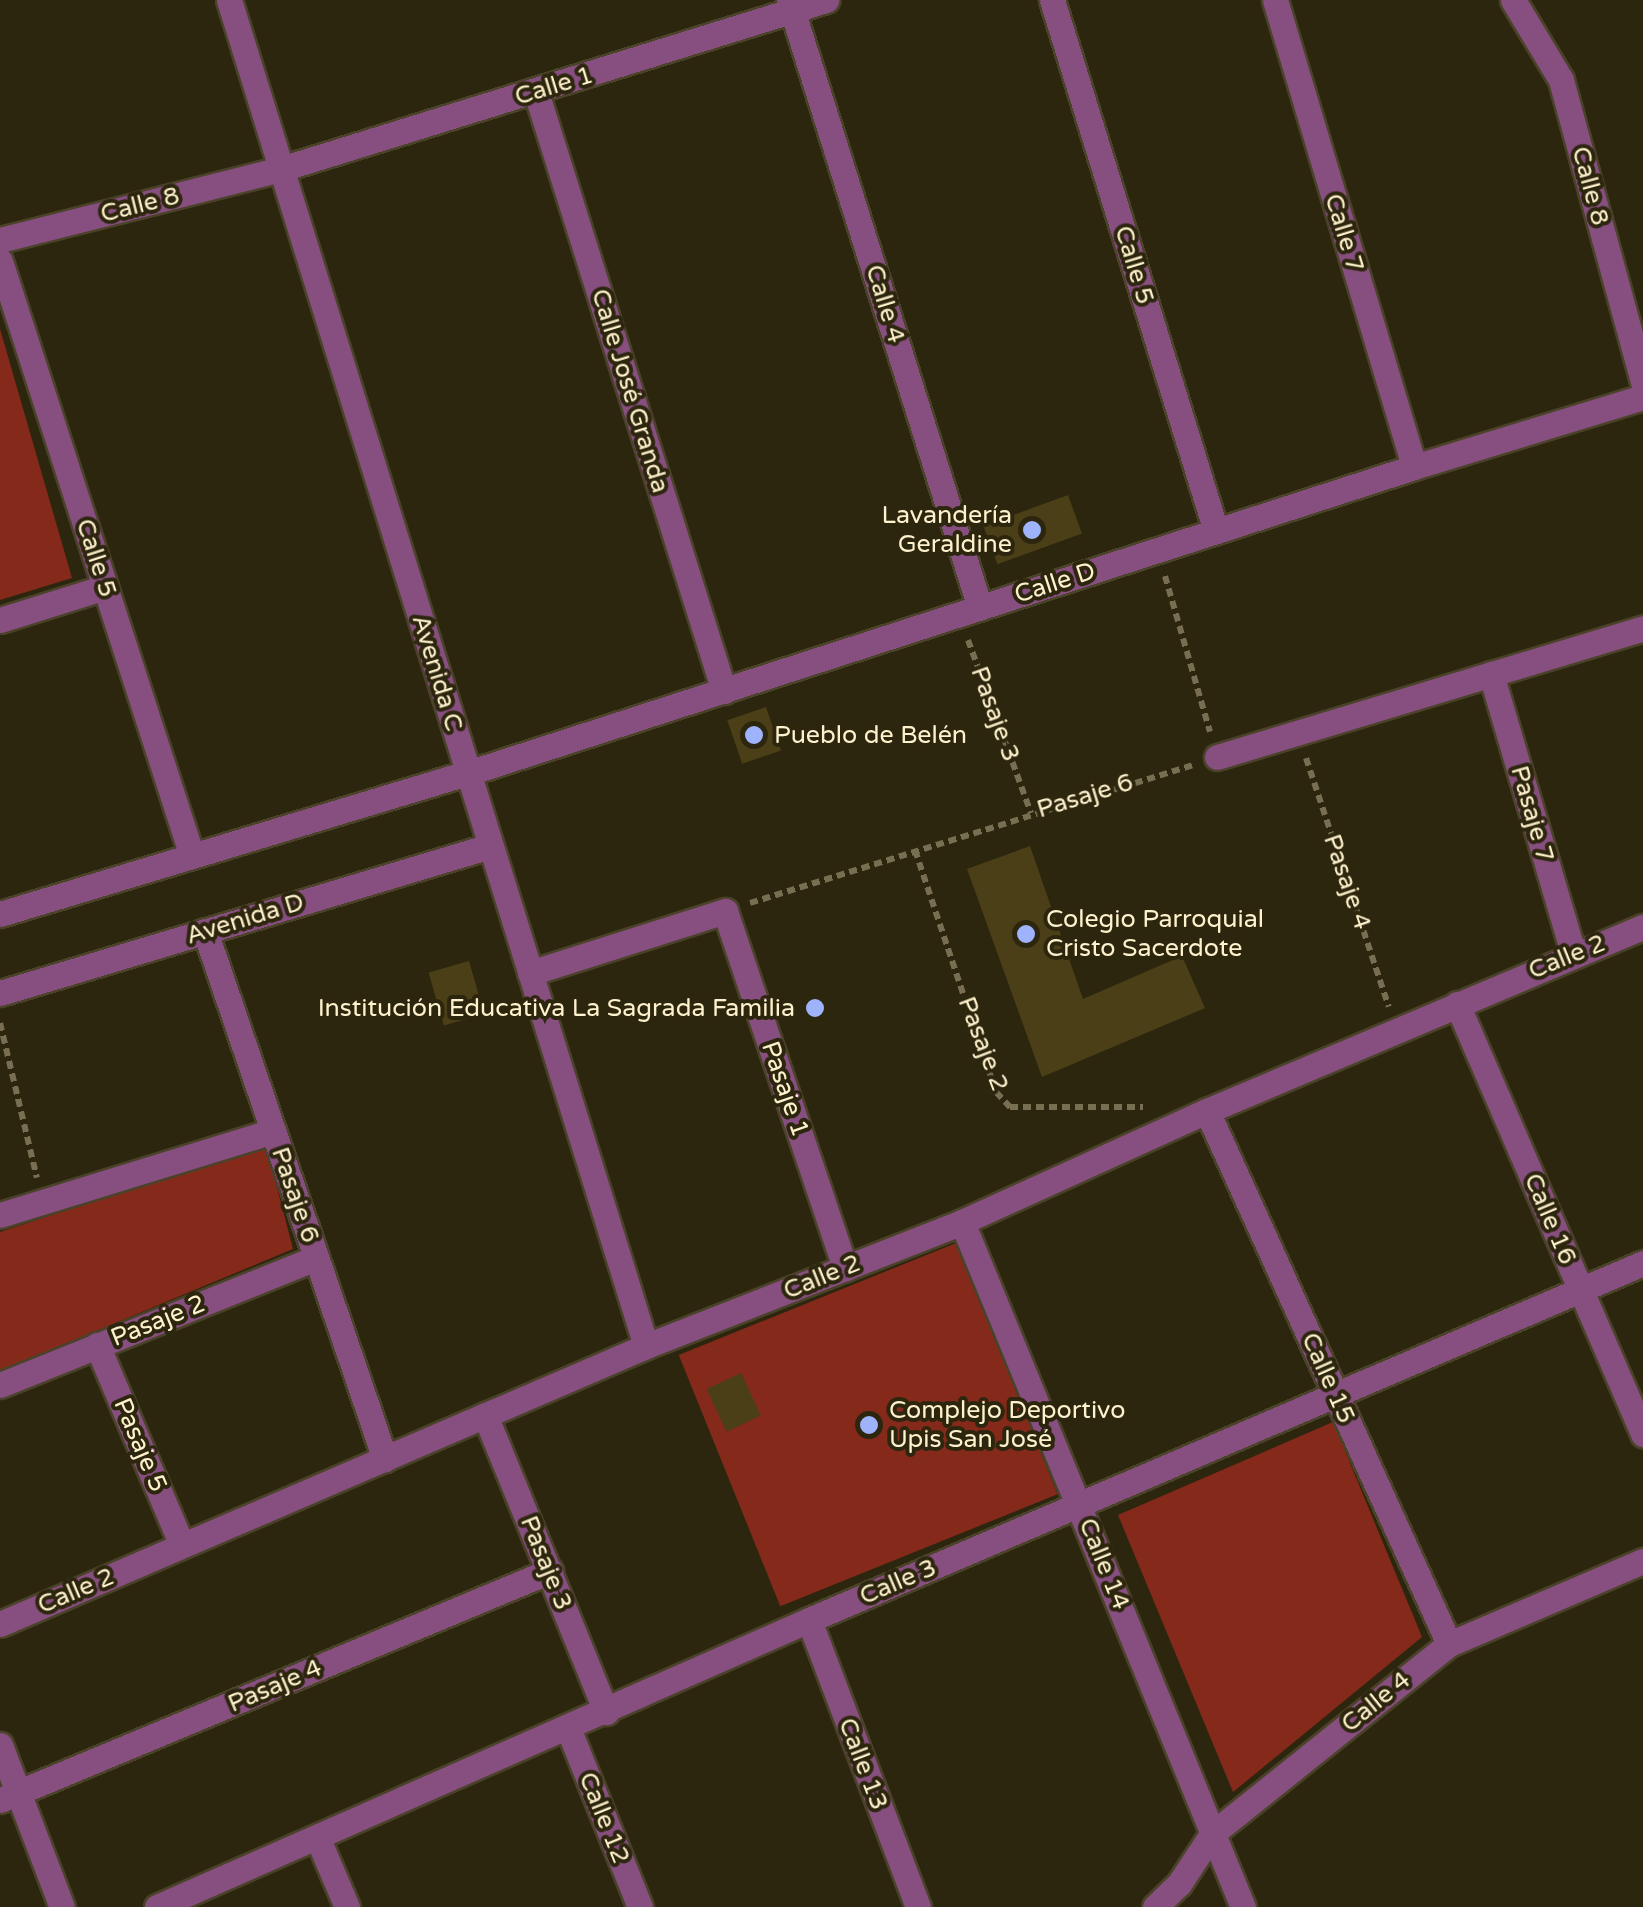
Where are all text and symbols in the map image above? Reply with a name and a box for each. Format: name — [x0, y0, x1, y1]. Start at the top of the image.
street label: Calle 1 — [511, 60, 597, 112]
street label: Calle 8 — [1565, 143, 1615, 229]
street label: Calle 8 — [97, 181, 183, 229]
street label: Calle 7 — [1318, 190, 1370, 276]
street label: Calle 5 — [1108, 222, 1160, 308]
street label: Calle 4 — [859, 261, 911, 347]
street label: Calle José Granda — [585, 285, 675, 497]
place label: Lavandería Geraldine — [882, 501, 1012, 560]
street label: Calle 5 — [69, 515, 123, 601]
marker: Lavandería Geraldine — [1021, 519, 1043, 541]
street label: Calle D — [1011, 556, 1099, 610]
street label: Avenida C — [405, 611, 469, 735]
street label: Pasaje 3 — [964, 662, 1026, 766]
place label: Pueblo de Belén — [774, 720, 967, 750]
marker: Pueblo de Belén — [743, 724, 765, 746]
street label: Pasaje 7 — [1504, 762, 1560, 866]
street label: Pasaje 6 — [1033, 767, 1137, 825]
street label: Pasaje 4 — [1317, 830, 1377, 934]
street label: Avenida D — [183, 887, 307, 951]
place label: Colegio Parroquial Cristo Sacerdote — [1046, 905, 1264, 964]
marker: Colegio Parroquial Cristo Sacerdote — [1015, 923, 1037, 945]
street label: Calle 2 — [1524, 928, 1610, 986]
street label: Pasaje 2 — [951, 992, 1015, 1096]
place label: Institución Educativa La Sagrada Familia — [318, 993, 795, 1023]
marker: Institución Educativa La Sagrada Familia — [804, 997, 826, 1019]
street label: Pasaje 1 — [755, 1037, 815, 1141]
street label: Pasaje 6 — [265, 1143, 325, 1247]
street label: Calle 16 — [1517, 1169, 1583, 1269]
street label: Calle 2 — [779, 1248, 865, 1306]
street label: Pasaje 2 — [107, 1289, 209, 1353]
street label: Calle 15 — [1295, 1328, 1361, 1428]
street label: Pasaje 5 — [107, 1394, 173, 1496]
place label: Complejo Deportivo Upis San José — [889, 1396, 1125, 1455]
marker: Complejo Deportivo Upis San José — [858, 1414, 880, 1436]
street label: Pasaje 3 — [514, 1512, 578, 1614]
street label: Calle 14 — [1072, 1514, 1136, 1614]
street label: Calle 3 — [855, 1553, 941, 1611]
street label: Calle 2 — [33, 1562, 119, 1620]
street label: Pasaje 4 — [224, 1653, 326, 1719]
street label: Calle 4 — [1335, 1665, 1417, 1739]
street label: Calle 13 — [832, 1714, 894, 1814]
street label: Calle 12 — [572, 1768, 636, 1868]

